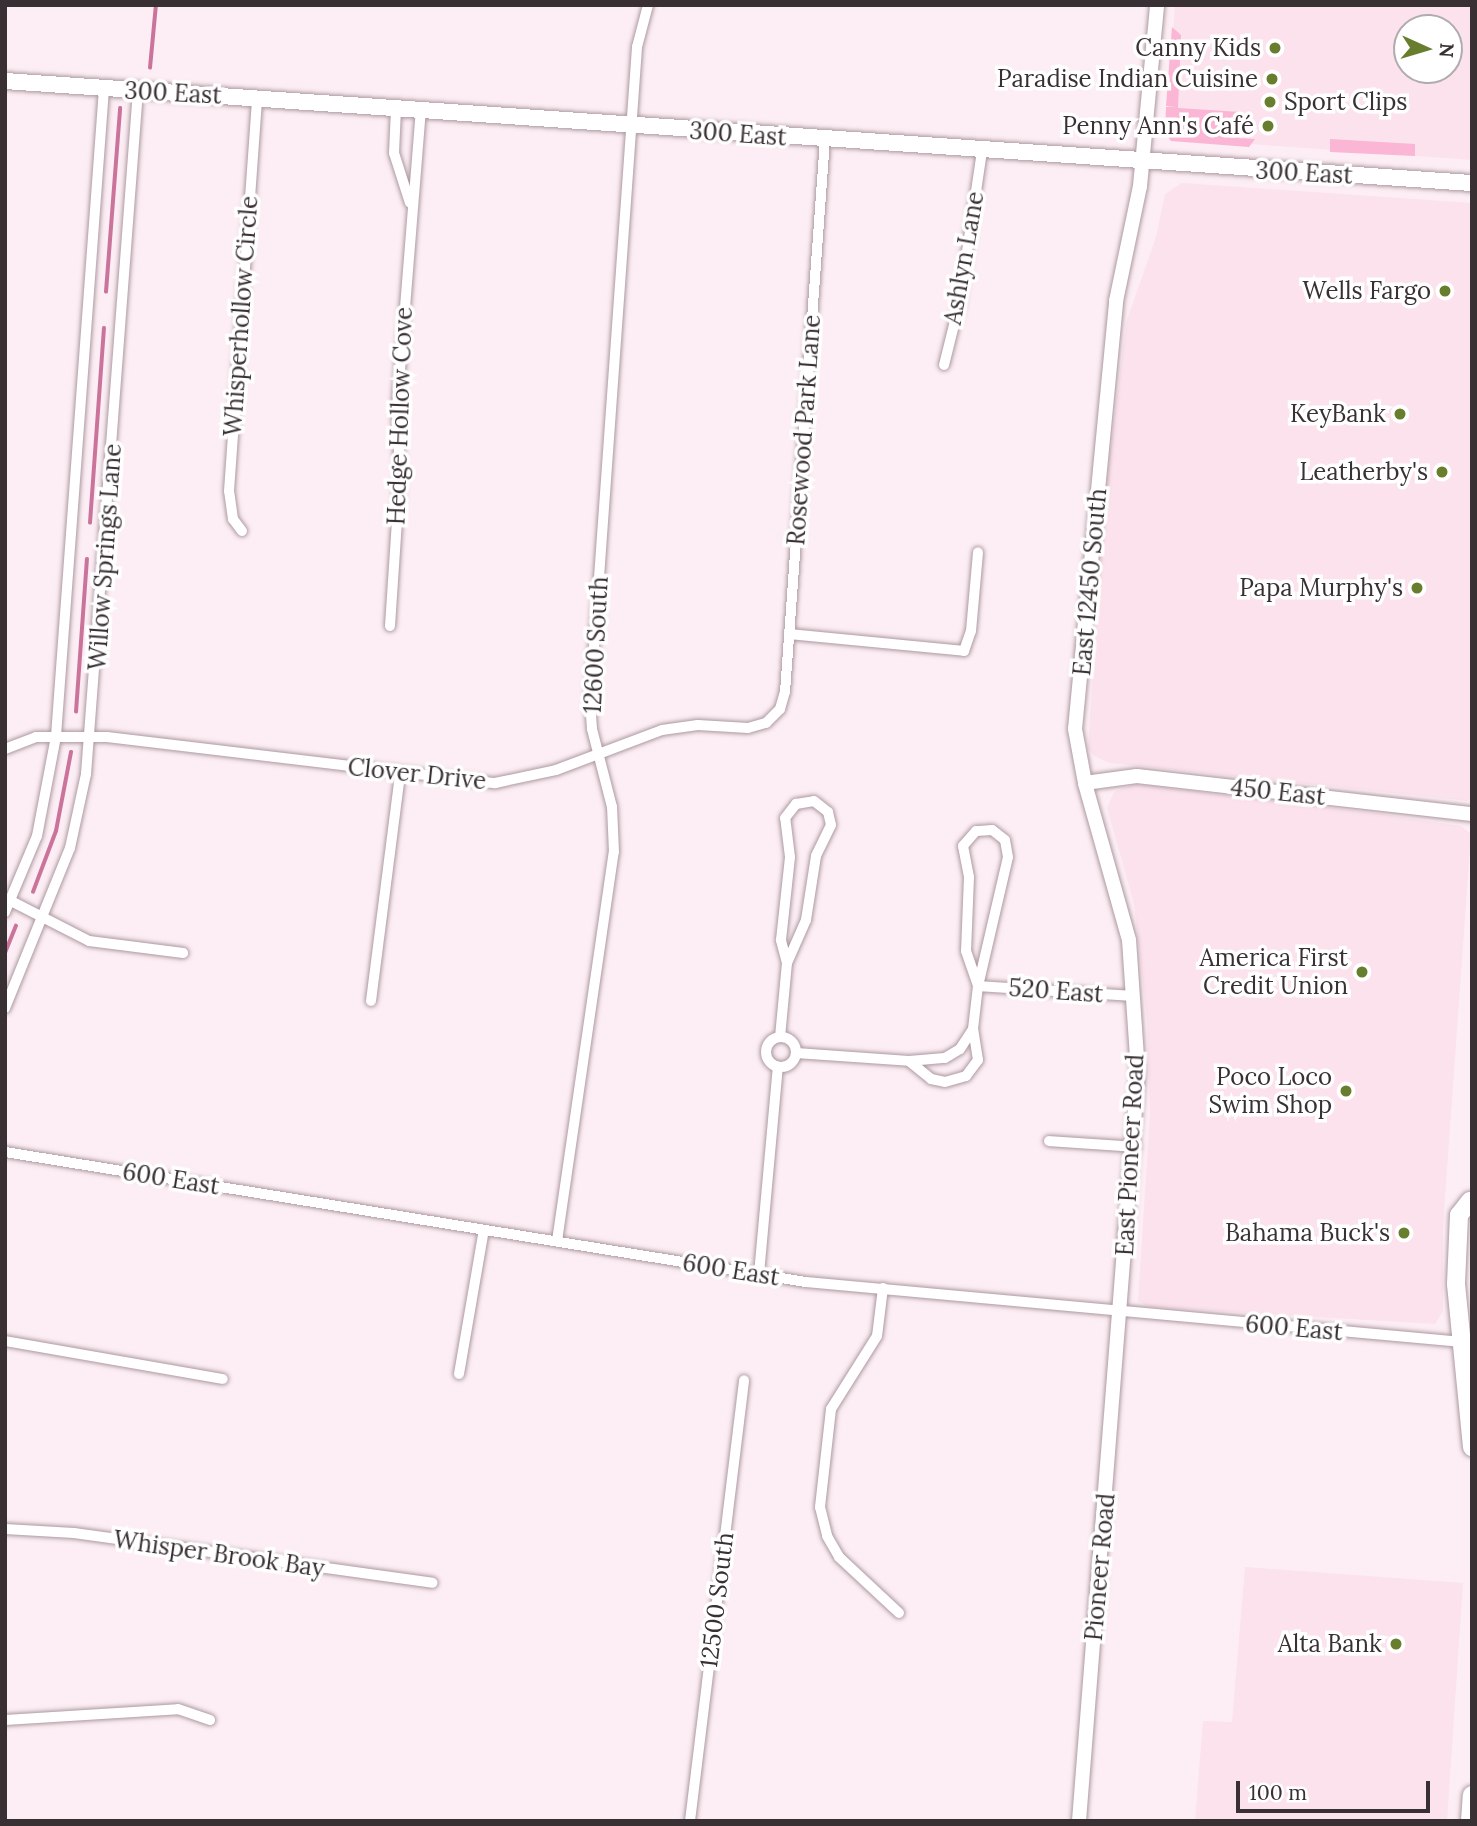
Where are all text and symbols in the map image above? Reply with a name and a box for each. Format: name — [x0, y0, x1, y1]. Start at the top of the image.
north arrow — [1393, 14, 1463, 84]
place label: Canny Kids — [1135, 34, 1261, 62]
marker: Canny Kids — [1267, 40, 1283, 56]
text: N — [1434, 42, 1459, 58]
place label: Paradise Indian Cuisine — [997, 65, 1258, 93]
marker: Paradise Indian Cuisine — [1264, 71, 1280, 87]
street label: 300 East — [124, 76, 222, 110]
place label: Sport Clips — [1284, 88, 1407, 116]
marker: Sport Clips — [1262, 94, 1278, 110]
place label: Penny Ann's Café — [1062, 112, 1254, 140]
street label: 300 East — [689, 116, 787, 152]
marker: Penny Ann's Café — [1260, 118, 1276, 134]
street label: 300 East — [1255, 156, 1353, 190]
street label: Ashlyn Lane — [938, 189, 990, 327]
street label: Whisperhollow Circle — [218, 195, 264, 437]
place label: Wells Fargo — [1303, 277, 1431, 305]
marker: Wells Fargo — [1437, 283, 1453, 299]
street label: Hedge Hollow Cove — [382, 306, 418, 526]
street label: Rosewood Park Lane — [782, 314, 826, 546]
place label: KeyBank — [1290, 400, 1386, 428]
marker: KeyBank — [1392, 406, 1408, 422]
street label: Willow Springs Lane — [83, 443, 127, 671]
place label: Leatherby's — [1299, 458, 1428, 486]
marker: Leatherby's — [1434, 464, 1450, 480]
street label: East 12450 South — [1067, 487, 1113, 677]
place label: Papa Murphy's — [1239, 574, 1403, 602]
street label: 12600 South — [578, 576, 614, 714]
marker: Papa Murphy's — [1409, 580, 1425, 596]
street label: Clover Drive — [346, 752, 488, 796]
street label: 450 East — [1229, 773, 1327, 811]
place label: America First Credit Union — [1199, 944, 1348, 1000]
marker: America First Credit Union — [1354, 964, 1370, 980]
street label: 520 East — [1008, 973, 1104, 1009]
street label: East Pioneer Road — [1110, 1053, 1150, 1257]
place label: Poco Loco Swim Shop — [1208, 1063, 1332, 1119]
marker: Poco Loco Swim Shop — [1338, 1083, 1354, 1099]
street label: 600 East — [120, 1157, 222, 1201]
place label: Bahama Buck's — [1225, 1219, 1390, 1247]
marker: Bahama Buck's — [1396, 1225, 1412, 1241]
street label: 600 East — [680, 1248, 782, 1292]
street label: 600 East — [1244, 1309, 1344, 1347]
street label: Pioneer Road — [1079, 1492, 1121, 1642]
street label: Whisper Brook Bay — [112, 1525, 326, 1583]
street label: 12500 South — [694, 1531, 740, 1669]
place label: Alta Bank — [1278, 1630, 1382, 1658]
marker: Alta Bank — [1388, 1636, 1404, 1652]
scale bar — [1239, 1766, 1433, 1810]
text: 100 m — [1249, 1779, 1307, 1806]

